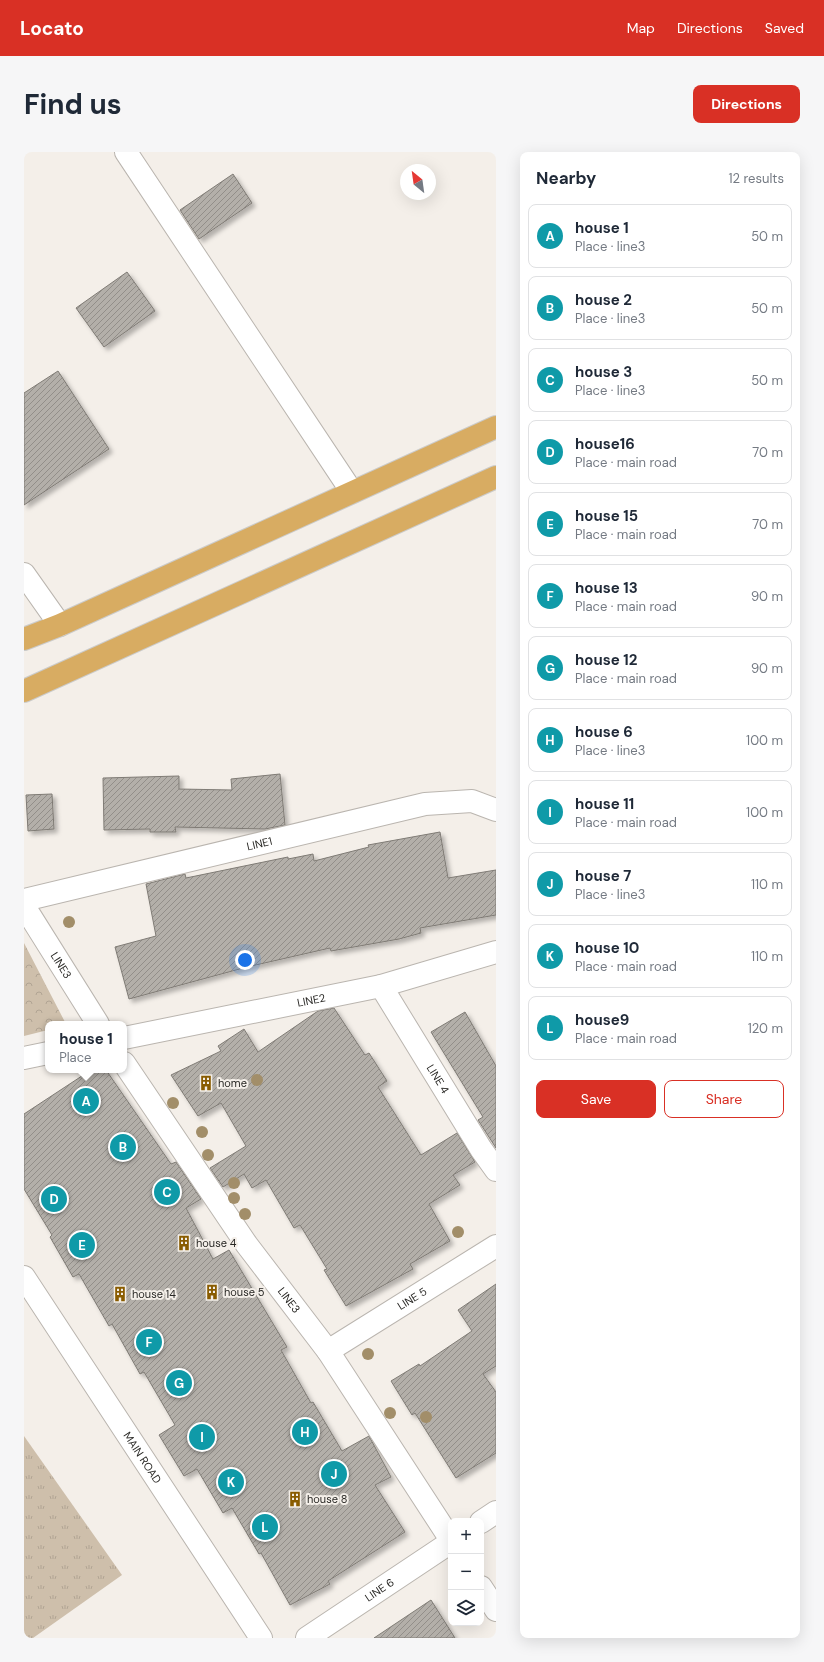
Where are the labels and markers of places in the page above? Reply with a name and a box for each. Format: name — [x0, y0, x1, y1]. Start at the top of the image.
building icon: home — [197, 1074, 215, 1092]
place label: home — [218, 1076, 247, 1090]
pin: A — [73, 1086, 99, 1116]
pin: B — [110, 1132, 136, 1162]
pin: C — [154, 1177, 180, 1207]
pin: D — [41, 1184, 67, 1214]
pin: E — [69, 1230, 95, 1260]
building icon: house 4 — [175, 1234, 193, 1252]
place label: house 4 — [196, 1236, 237, 1250]
building icon: house 5 — [203, 1283, 221, 1301]
building icon: house 14 — [111, 1285, 129, 1303]
place label: house 5 — [224, 1285, 265, 1299]
place label: house 14 — [132, 1287, 176, 1301]
pin: F — [136, 1327, 162, 1357]
pin: G — [166, 1368, 192, 1398]
pin: H — [292, 1417, 318, 1447]
pin: I — [189, 1422, 215, 1452]
pin: J — [321, 1459, 347, 1489]
pin: K — [218, 1467, 244, 1497]
building icon: house 8 — [286, 1490, 304, 1508]
place label: house 8 — [307, 1492, 348, 1506]
pin: L — [252, 1512, 278, 1542]

